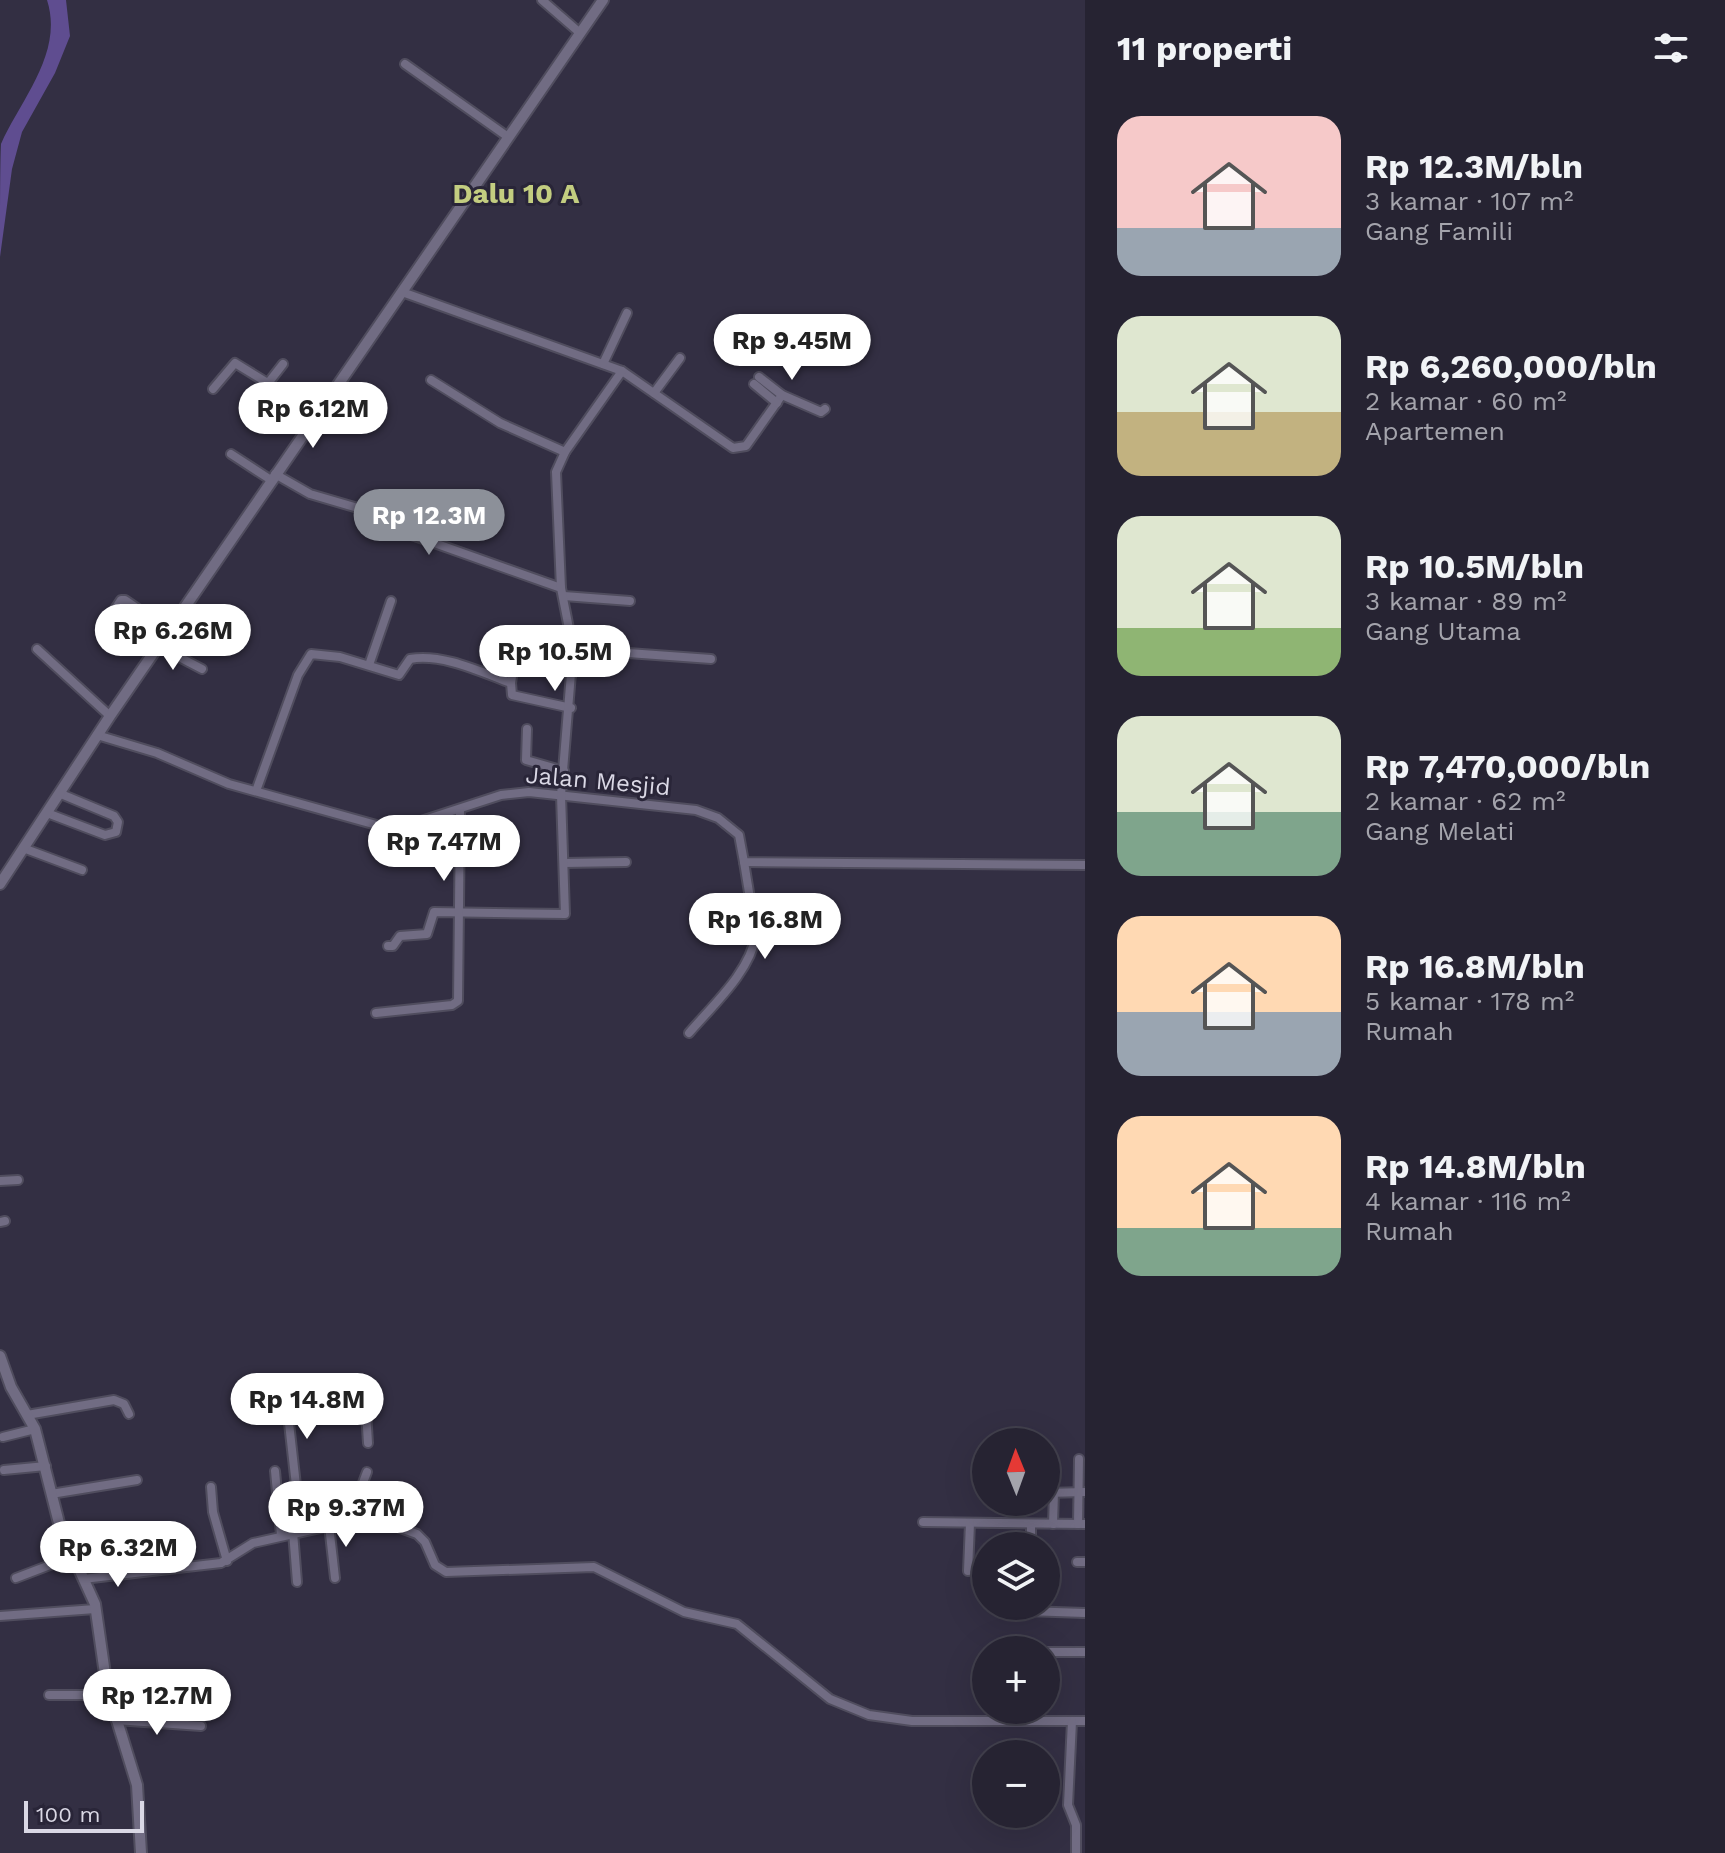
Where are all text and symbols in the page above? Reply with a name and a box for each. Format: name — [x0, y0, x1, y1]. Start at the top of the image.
icon: filters — [1649, 26, 1693, 70]
text: 11 properti — [1117, 28, 1292, 68]
text: Rp 12.3M/bln — [1365, 146, 1583, 186]
icon: home — [1181, 148, 1277, 244]
district label: Dalu 10 A — [453, 177, 579, 210]
text: 3 kamar · 107 m² — [1365, 186, 1574, 216]
text: Gang Famili — [1365, 216, 1513, 246]
pin: Rp 9.45M — [709, 314, 875, 382]
text: Rp 9.45M — [732, 325, 852, 355]
text: Rp 6,260,000/bln — [1365, 346, 1657, 386]
icon: home — [1181, 348, 1277, 444]
pin: Rp 6.12M — [230, 382, 396, 450]
text: 2 kamar · 60 m² — [1365, 386, 1566, 416]
text: Rp 6.12M — [257, 393, 369, 423]
text: Apartemen — [1365, 416, 1505, 446]
pin: Rp 12.3M — [346, 489, 512, 557]
text: Rp 12.3M — [372, 500, 486, 530]
text: Rp 10.5M/bln — [1365, 546, 1584, 586]
icon: home — [1181, 548, 1277, 644]
text: 3 kamar · 89 m² — [1365, 586, 1567, 616]
pin: Rp 6.26M — [90, 604, 256, 672]
text: Rp 6.26M — [113, 615, 233, 645]
text: Gang Utama — [1365, 616, 1521, 646]
pin: Rp 10.5M — [472, 625, 638, 693]
text: Rp 10.5M — [497, 636, 613, 666]
text: Rp 7,470,000/bln — [1365, 746, 1650, 786]
icon: home — [1181, 748, 1277, 844]
street label: Jalan Mesjid — [524, 761, 672, 801]
text: 2 kamar · 62 m² — [1365, 786, 1565, 816]
pin: Rp 7.47M — [361, 815, 527, 883]
text: Gang Melati — [1365, 816, 1514, 846]
text: Rp 7.47M — [386, 826, 502, 856]
pin: Rp 16.8M — [682, 893, 848, 961]
text: Rp 16.8M — [707, 904, 823, 934]
text: Rp 16.8M/bln — [1365, 946, 1585, 986]
icon: home — [1181, 948, 1277, 1044]
text: 5 kamar · 178 m² — [1365, 986, 1574, 1016]
text: Rumah — [1365, 1016, 1454, 1046]
text: Rp 14.8M/bln — [1365, 1146, 1586, 1186]
icon: home — [1181, 1148, 1277, 1244]
text: 4 kamar · 116 m² — [1365, 1186, 1571, 1216]
text: Rumah — [1365, 1216, 1454, 1246]
pin: Rp 14.8M — [224, 1373, 390, 1441]
text: Rp 14.8M — [249, 1384, 365, 1414]
north arrow — [972, 1428, 1060, 1516]
map controls — [972, 1428, 1060, 1828]
pin: Rp 9.37M — [263, 1481, 429, 1549]
text: Rp 9.37M — [286, 1492, 406, 1522]
pin: Rp 6.32M — [35, 1521, 201, 1589]
text: Rp 6.32M — [58, 1532, 178, 1562]
button: layers — [972, 1532, 1060, 1620]
button: + — [972, 1636, 1060, 1724]
pin: Rp 12.7M — [74, 1669, 240, 1737]
text: Rp 12.7M — [101, 1680, 213, 1710]
button: − — [972, 1740, 1060, 1828]
scale bar — [24, 1797, 144, 1833]
text: 100 m — [36, 1802, 100, 1827]

